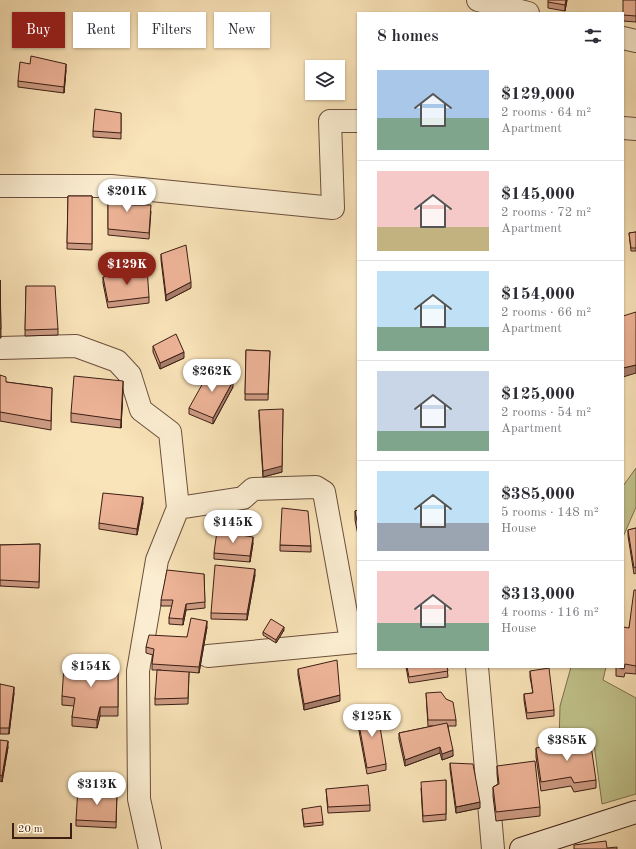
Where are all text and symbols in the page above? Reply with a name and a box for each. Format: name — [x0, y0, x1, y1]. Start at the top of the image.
chip: Buy — [12, 12, 65, 48]
chip: Rent — [73, 12, 130, 48]
chip: Filters — [138, 12, 206, 48]
chip: New — [214, 12, 270, 48]
icon: filters — [582, 25, 604, 47]
text: 8 homes — [377, 28, 439, 45]
map controls — [305, 60, 345, 100]
button: layers — [305, 60, 345, 100]
icon: home — [409, 86, 457, 134]
text: $129,000 — [501, 86, 575, 103]
text: 2 rooms · 64 m² — [501, 106, 591, 119]
text: Apartment — [501, 122, 562, 135]
pin: $201K — [99, 179, 155, 213]
text: $201K — [107, 185, 147, 198]
text: $145,000 — [501, 186, 575, 203]
icon: home — [409, 187, 457, 235]
text: 2 rooms · 72 m² — [501, 206, 591, 219]
text: Apartment — [501, 222, 562, 235]
pin: $129K — [99, 252, 155, 286]
text: $129K — [107, 258, 147, 271]
text: $154,000 — [501, 286, 575, 303]
icon: home — [409, 287, 457, 335]
text: 2 rooms · 66 m² — [501, 306, 591, 319]
text: Apartment — [501, 322, 562, 335]
pin: $262K — [184, 359, 240, 393]
text: $262K — [192, 365, 232, 378]
text: $125,000 — [501, 386, 575, 403]
icon: home — [409, 387, 457, 435]
text: 2 rooms · 54 m² — [501, 406, 591, 419]
text: Apartment — [501, 422, 562, 435]
text: $385,000 — [501, 486, 575, 503]
icon: home — [409, 487, 457, 535]
text: 5 rooms · 148 m² — [501, 506, 599, 519]
pin: $145K — [205, 510, 261, 544]
text: $145K — [213, 516, 253, 529]
text: House — [501, 522, 536, 535]
text: $313,000 — [501, 586, 575, 603]
icon: home — [409, 587, 457, 635]
text: 4 rooms · 116 m² — [501, 606, 599, 619]
text: House — [501, 622, 536, 635]
pin: $154K — [63, 654, 119, 688]
text: $154K — [71, 660, 111, 673]
pin: $125K — [344, 704, 400, 738]
text: $125K — [352, 710, 392, 723]
pin: $385K — [539, 728, 595, 762]
text: $385K — [547, 734, 587, 747]
pin: $313K — [69, 772, 125, 806]
text: $313K — [77, 778, 117, 791]
scale bar — [12, 821, 72, 840]
text: 20 m — [18, 824, 43, 835]

